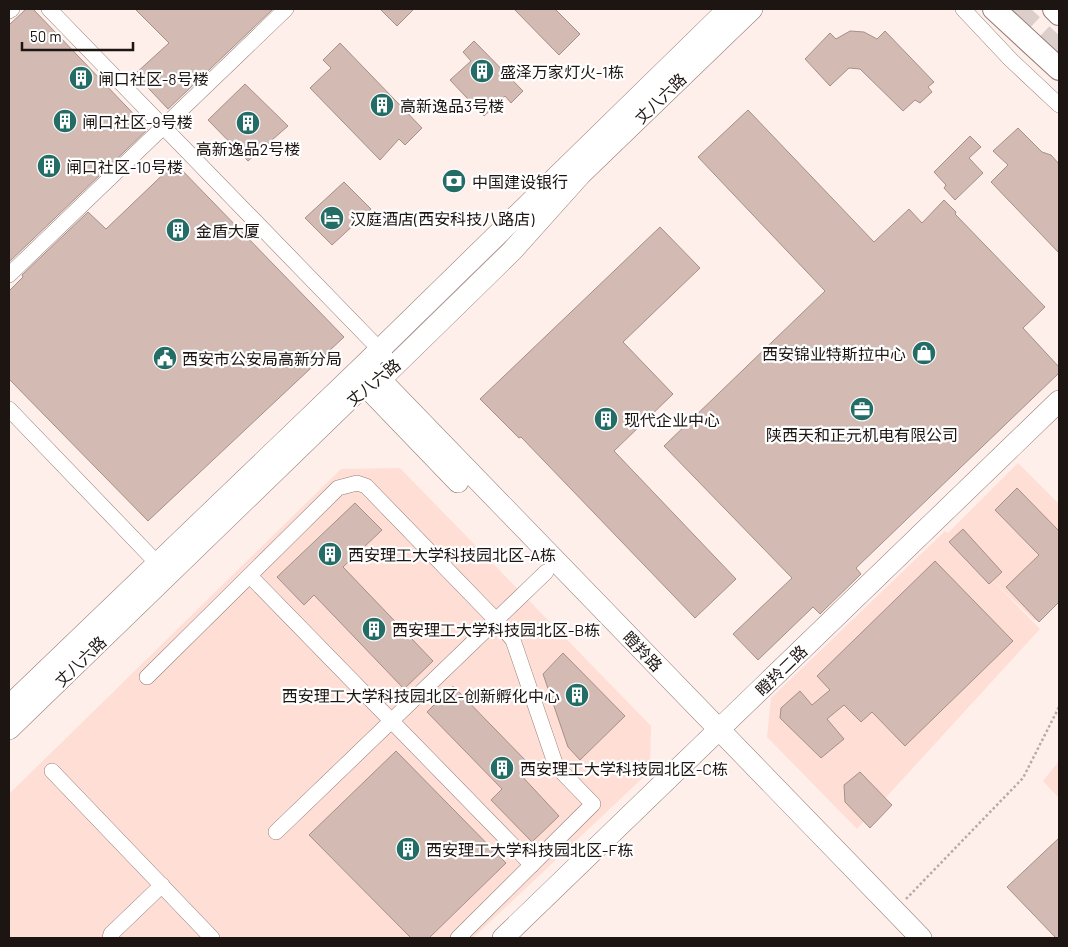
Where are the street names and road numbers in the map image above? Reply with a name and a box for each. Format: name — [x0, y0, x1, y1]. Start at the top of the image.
street label: 丈八六路 — [630, 69, 690, 127]
street label: 丈八六路 — [342, 354, 404, 410]
street label: 瞪羚路 — [619, 627, 667, 675]
street label: 丈八六路 — [50, 632, 110, 690]
street label: 瞪羚二路 — [751, 641, 811, 699]

